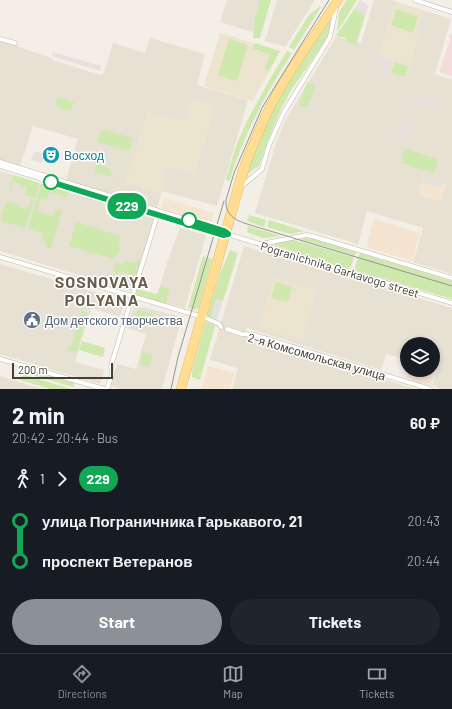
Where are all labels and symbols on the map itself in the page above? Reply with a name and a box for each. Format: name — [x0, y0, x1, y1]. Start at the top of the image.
theatre icon: Восход — [41, 145, 61, 165]
place label: Восход — [64, 148, 104, 163]
unlabelled marker — [43, 174, 59, 190]
line badge: 229 — [104, 193, 150, 219]
unlabelled marker — [181, 212, 197, 228]
street label: Pogranichnika Garkavogo street — [259, 238, 421, 300]
district label: SOSNOVAYA POLYANA — [55, 272, 149, 309]
public building icon: Дом детского творчества — [22, 310, 42, 330]
place label: Дом детского творчества — [45, 313, 183, 328]
street label: 2-я Комсомольская улица — [246, 330, 388, 383]
scale bar — [12, 361, 113, 380]

